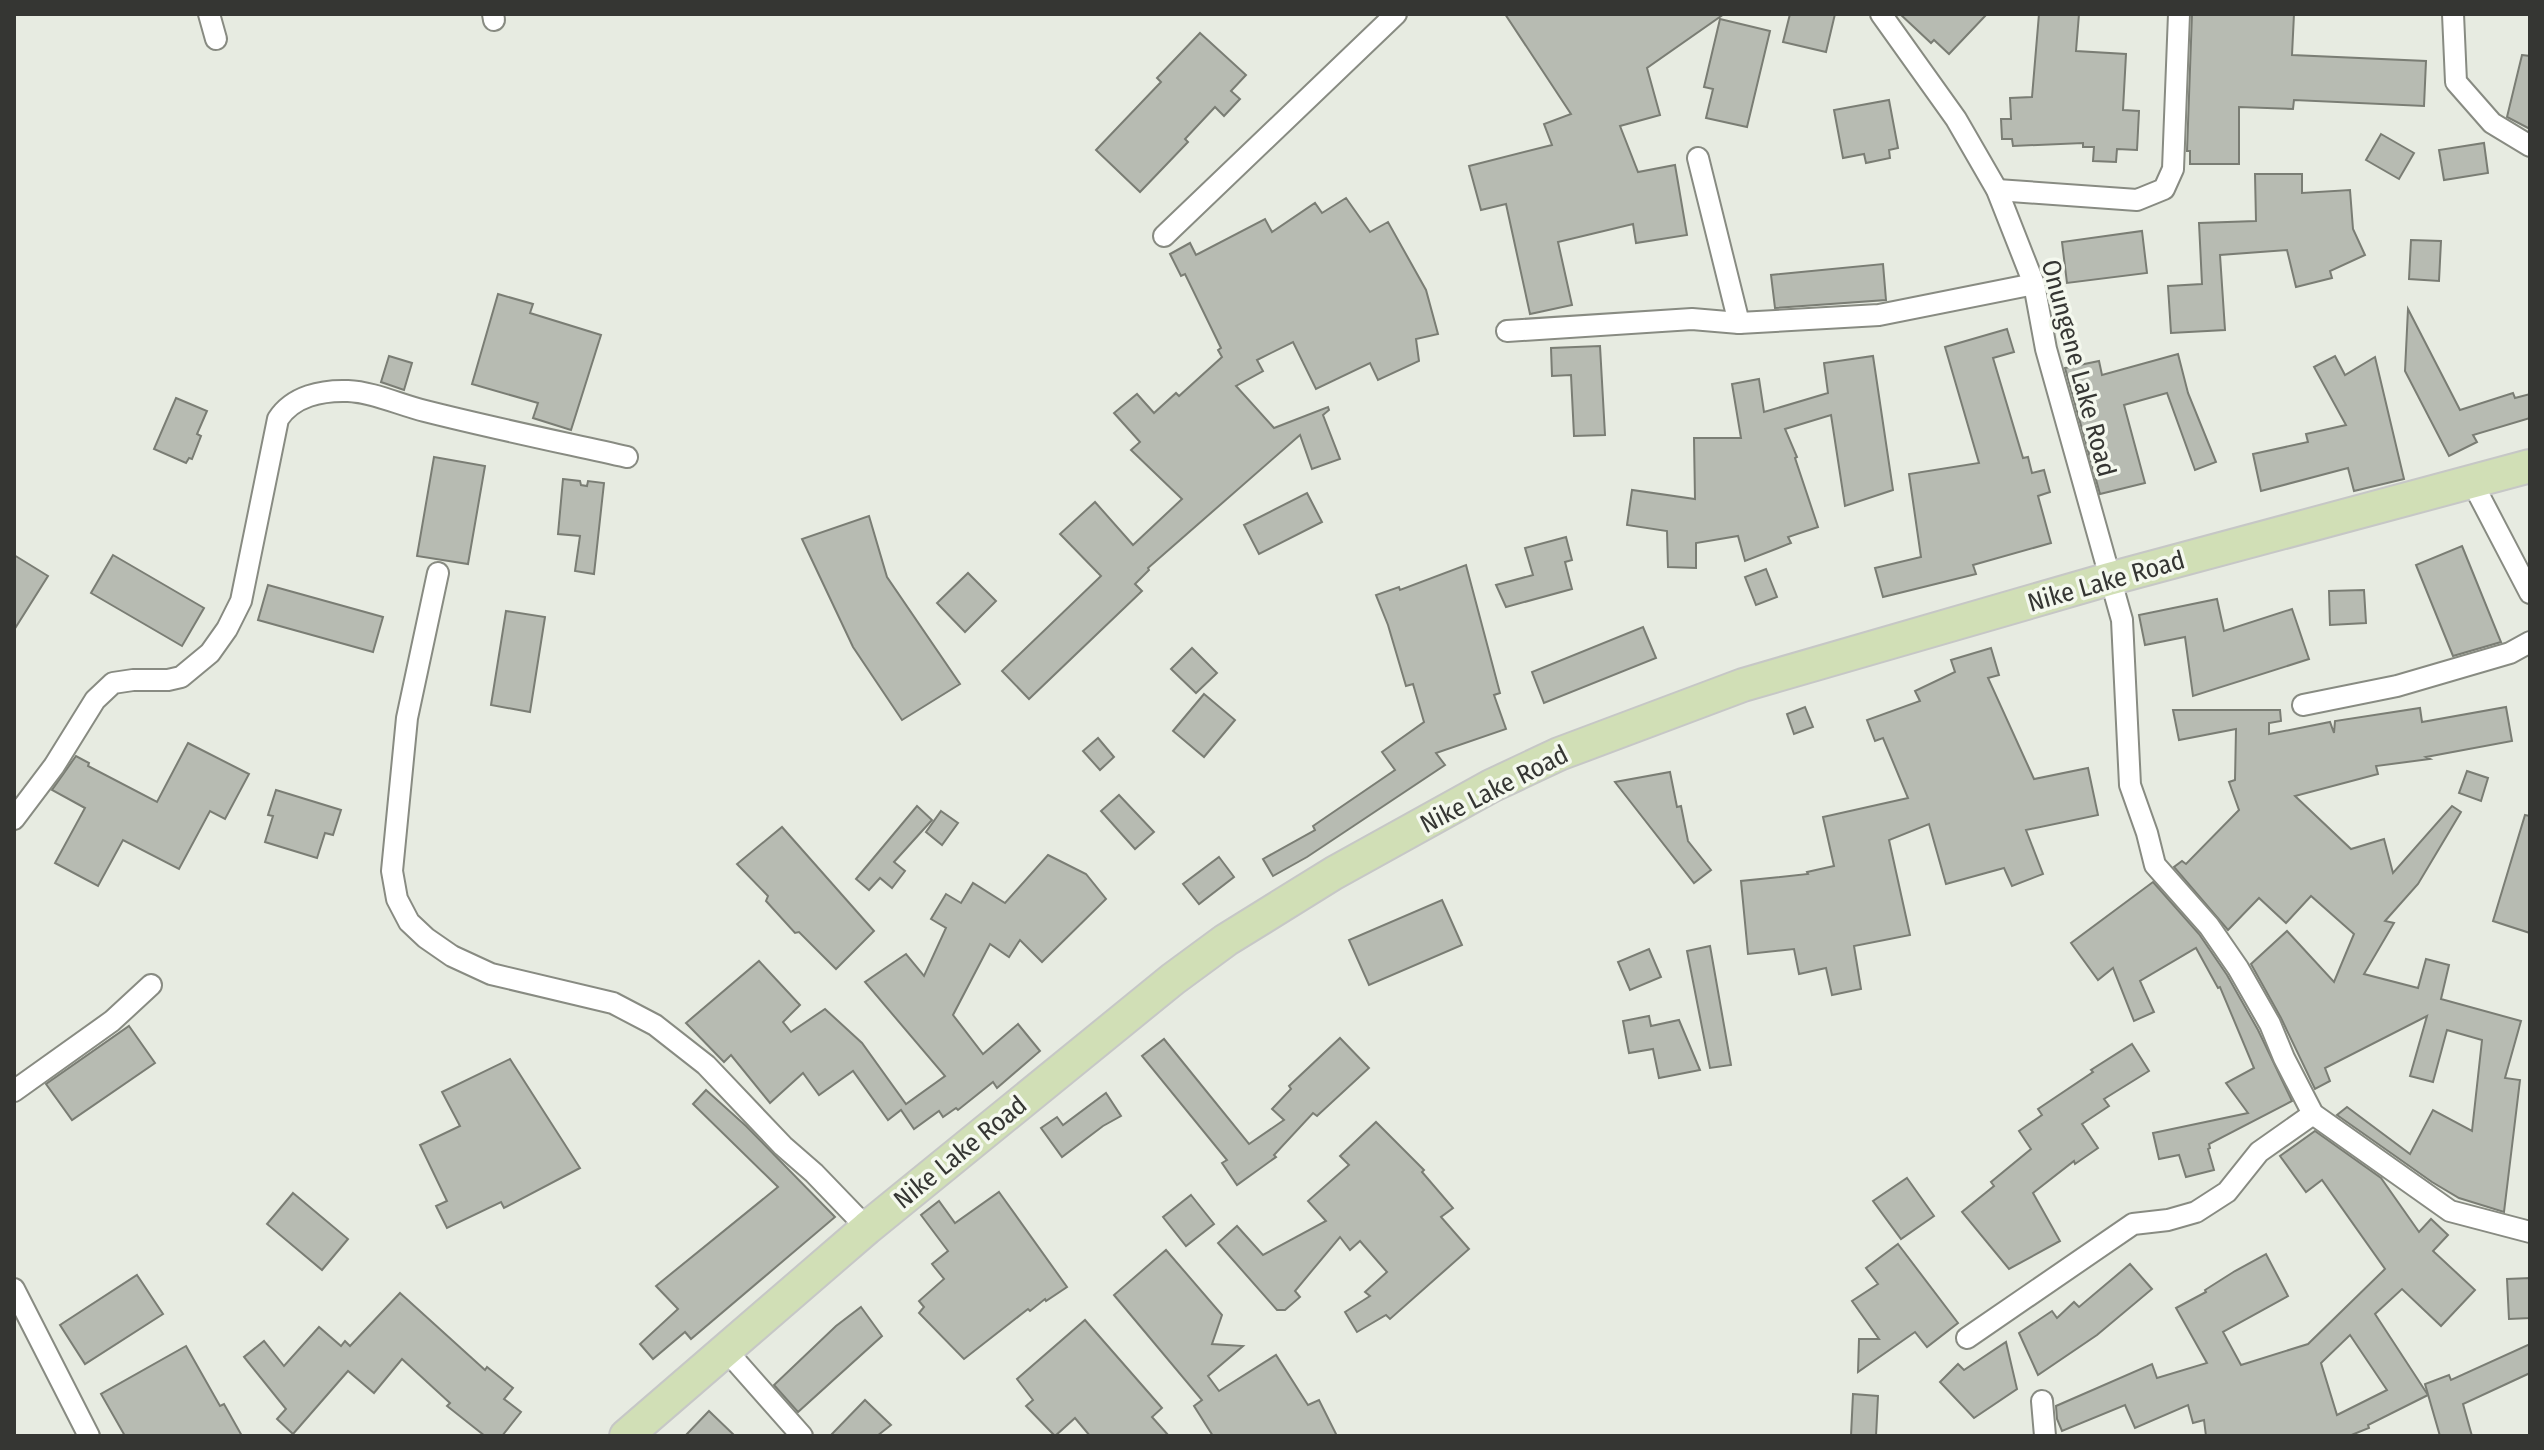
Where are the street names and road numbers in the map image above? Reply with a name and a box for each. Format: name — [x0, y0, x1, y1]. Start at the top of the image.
street label: Onungene Lake Road — [2035, 256, 2122, 480]
street label: Nike Lake Road — [2024, 544, 2188, 619]
street label: Nike Lake Road — [1415, 739, 1573, 840]
street label: Nike Lake Road — [888, 1089, 1033, 1215]

